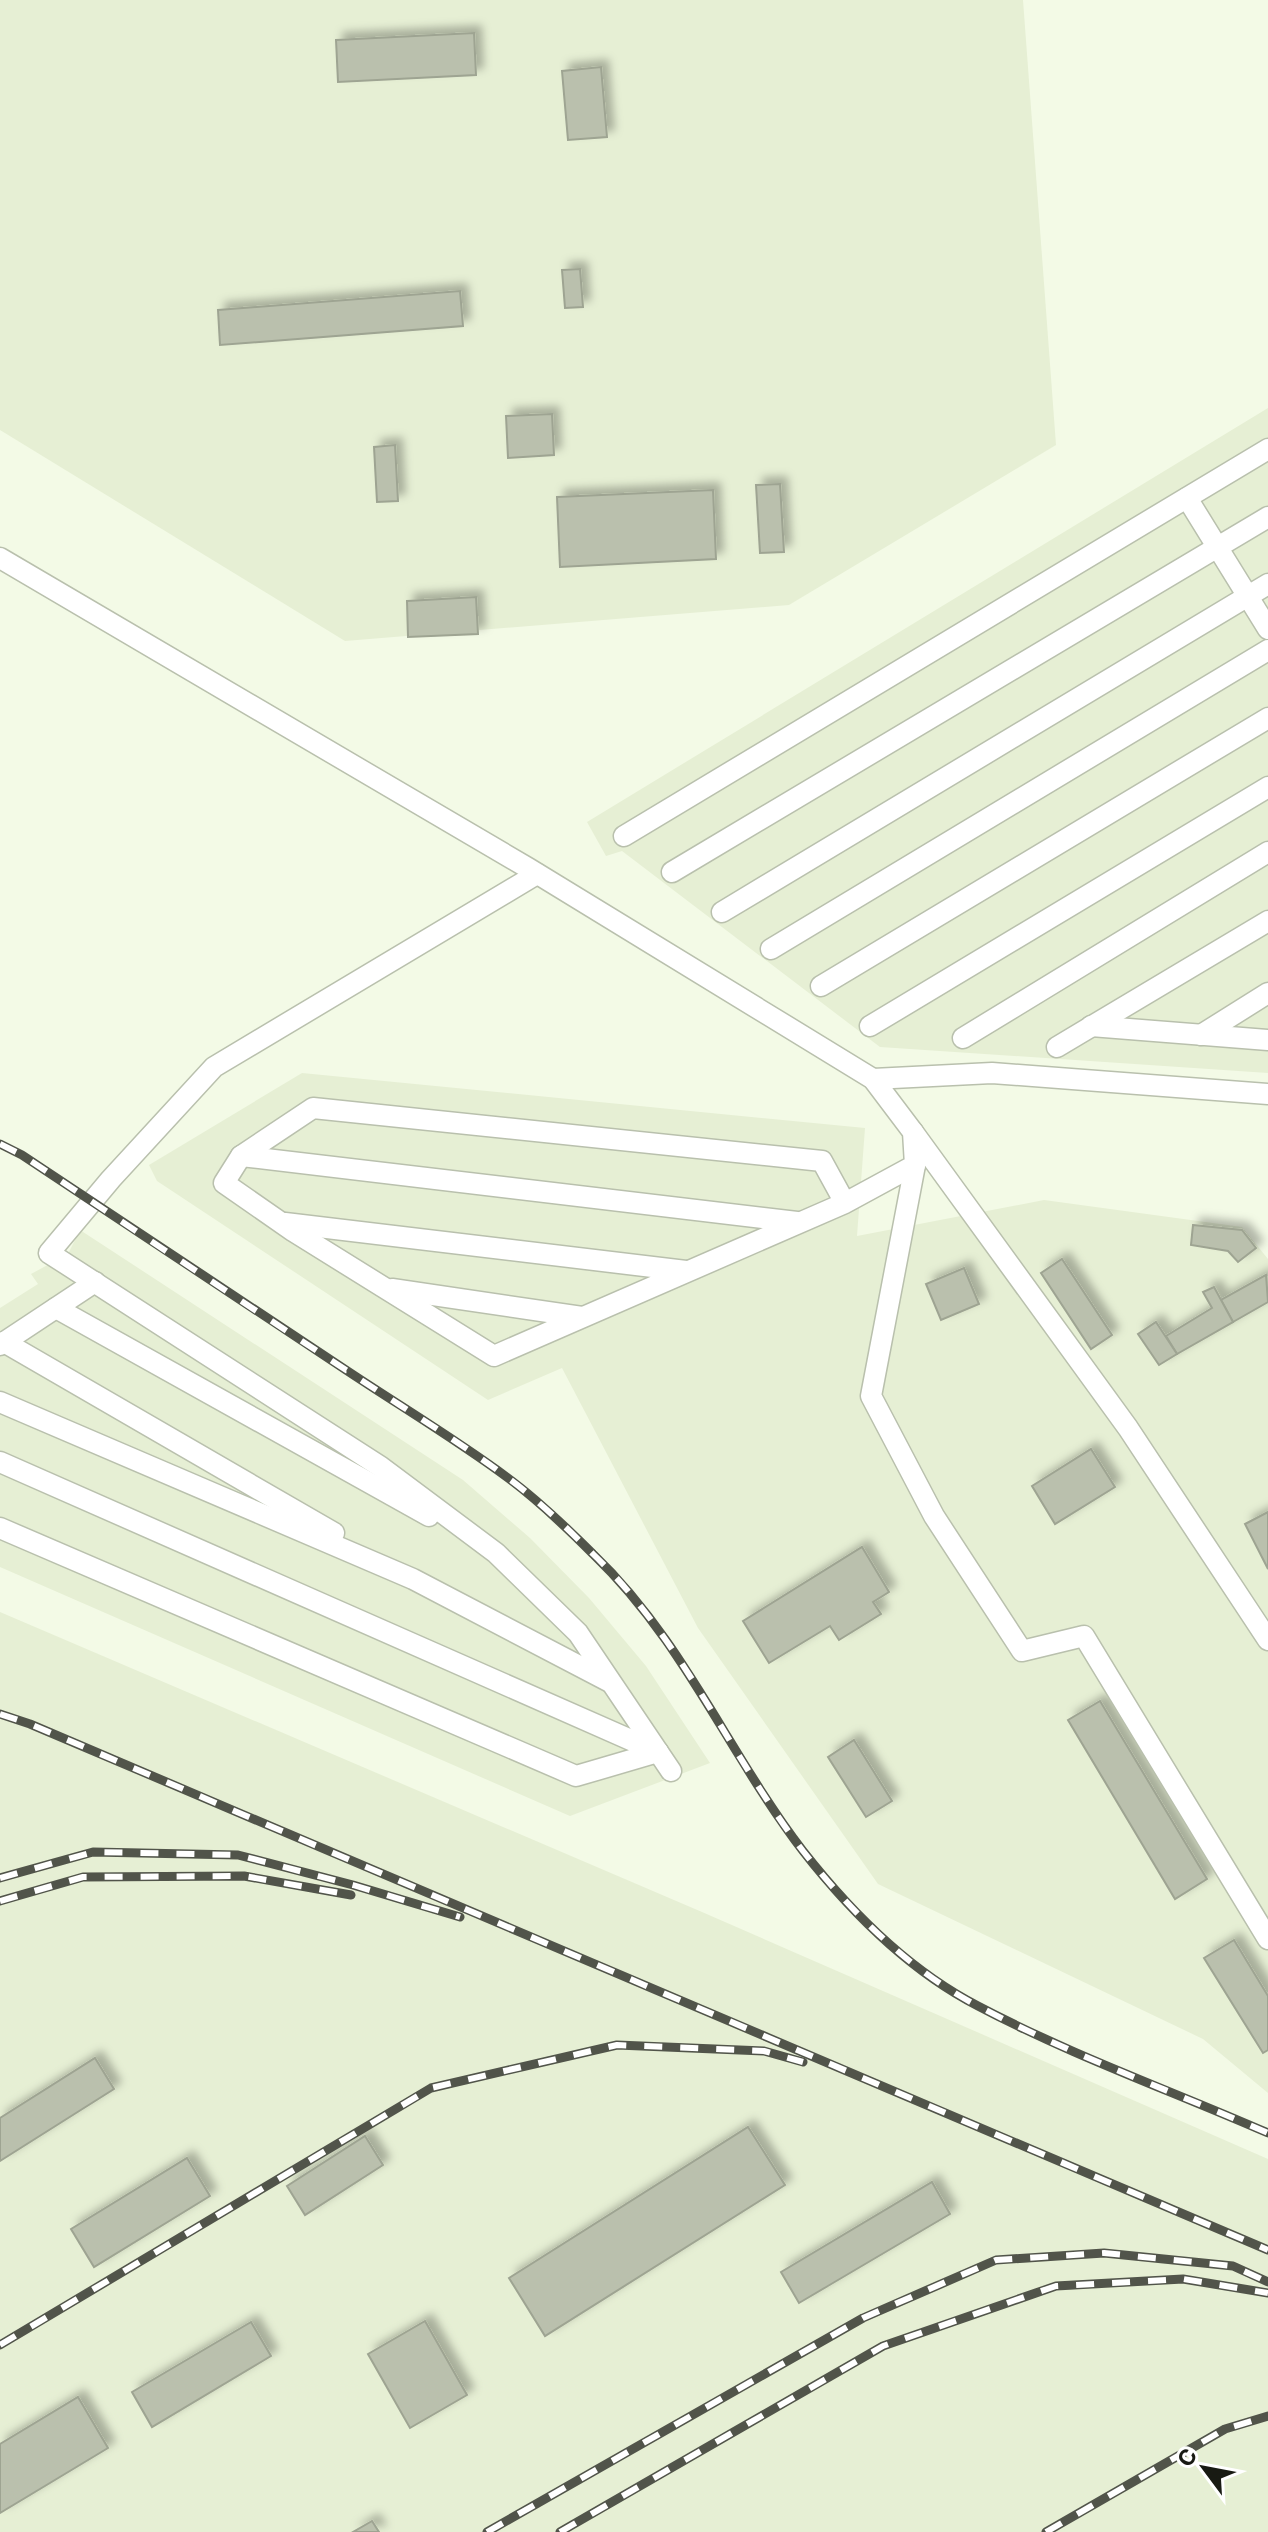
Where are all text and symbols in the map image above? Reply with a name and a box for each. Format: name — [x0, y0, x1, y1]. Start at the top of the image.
north arrow — [1164, 2428, 1244, 2508]
text: С — [1172, 2444, 1202, 2471]

